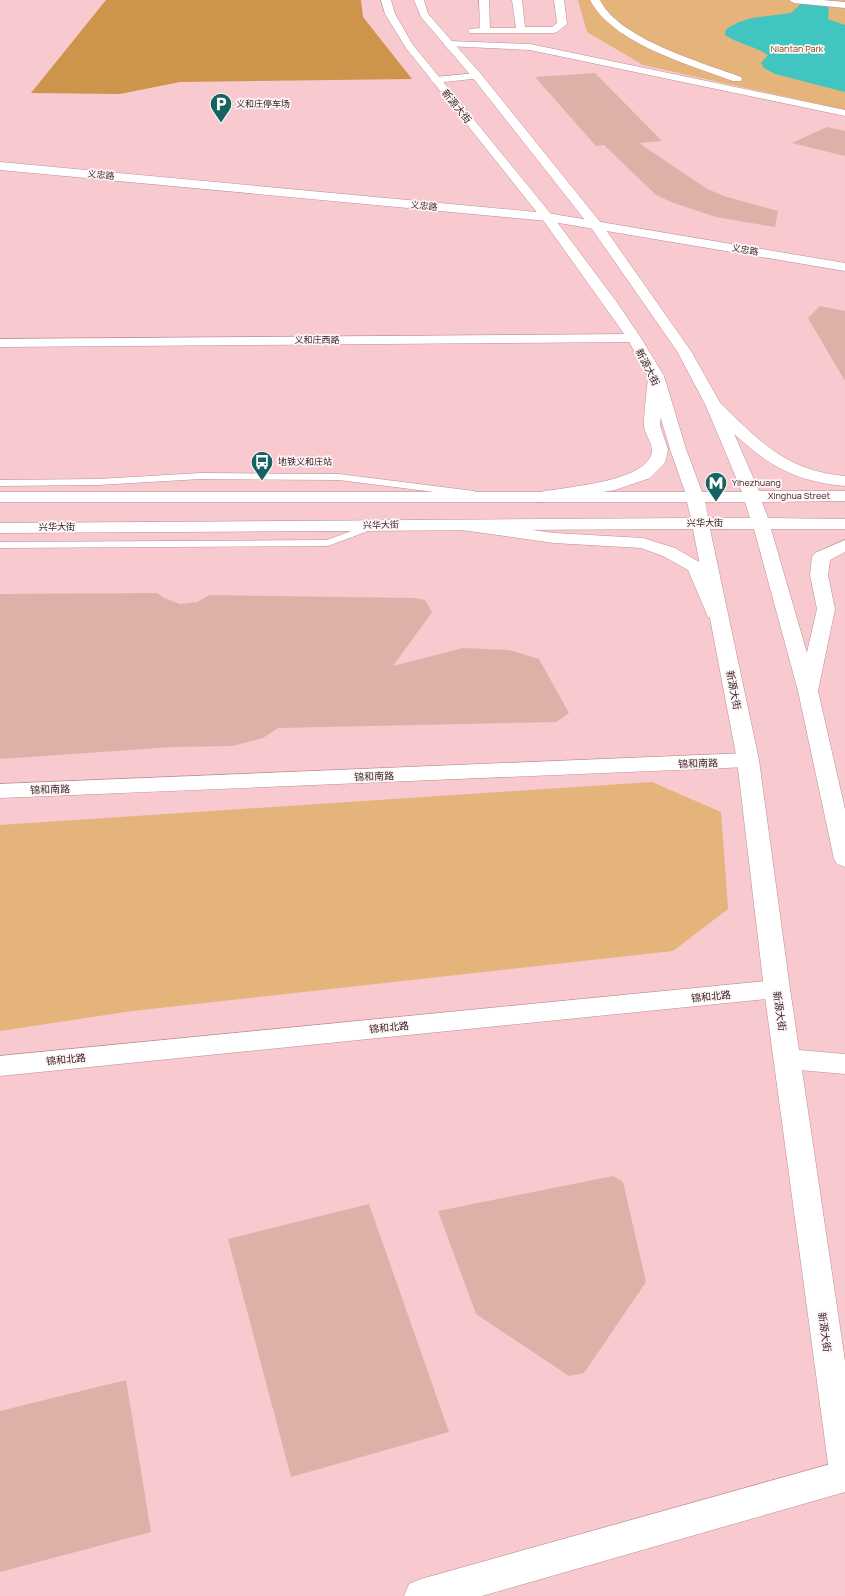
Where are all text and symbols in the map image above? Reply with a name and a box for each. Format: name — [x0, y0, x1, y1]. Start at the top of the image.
park label: Niantan Park — [771, 42, 824, 55]
street label: 新源大街 — [439, 86, 475, 126]
parking icon: 义和庄停车场 — [208, 91, 234, 124]
place label: 义和庄停车场 — [236, 97, 290, 110]
street label: 义忠路 — [87, 167, 115, 182]
street label: 义忠路 — [410, 198, 438, 213]
street label: 义忠路 — [731, 241, 759, 258]
street label: 义和庄西路 — [294, 333, 340, 346]
street label: 新源大街 — [633, 346, 663, 388]
bus stop icon: 地铁义和庄站 — [249, 449, 275, 482]
place label: 地铁义和庄站 — [278, 455, 332, 468]
metro station icon: Yihezhuang — [703, 470, 729, 503]
place label: Yihezhuang — [732, 476, 781, 489]
street label: Xinghua Street — [768, 489, 830, 502]
street label: 兴华大街 — [687, 516, 723, 529]
street label: 兴华大街 — [363, 518, 399, 531]
street label: 兴华大街 — [39, 520, 75, 533]
street label: 新源大街 — [723, 669, 745, 711]
street label: 锦和南路 — [678, 755, 718, 771]
street label: 锦和南路 — [354, 768, 394, 784]
street label: 锦和南路 — [30, 781, 70, 797]
street label: 锦和北路 — [690, 987, 732, 1005]
street label: 新源大街 — [770, 990, 790, 1032]
street label: 锦和北路 — [368, 1018, 410, 1036]
street label: 锦和北路 — [45, 1050, 87, 1068]
street label: 新源大街 — [815, 1311, 835, 1353]

